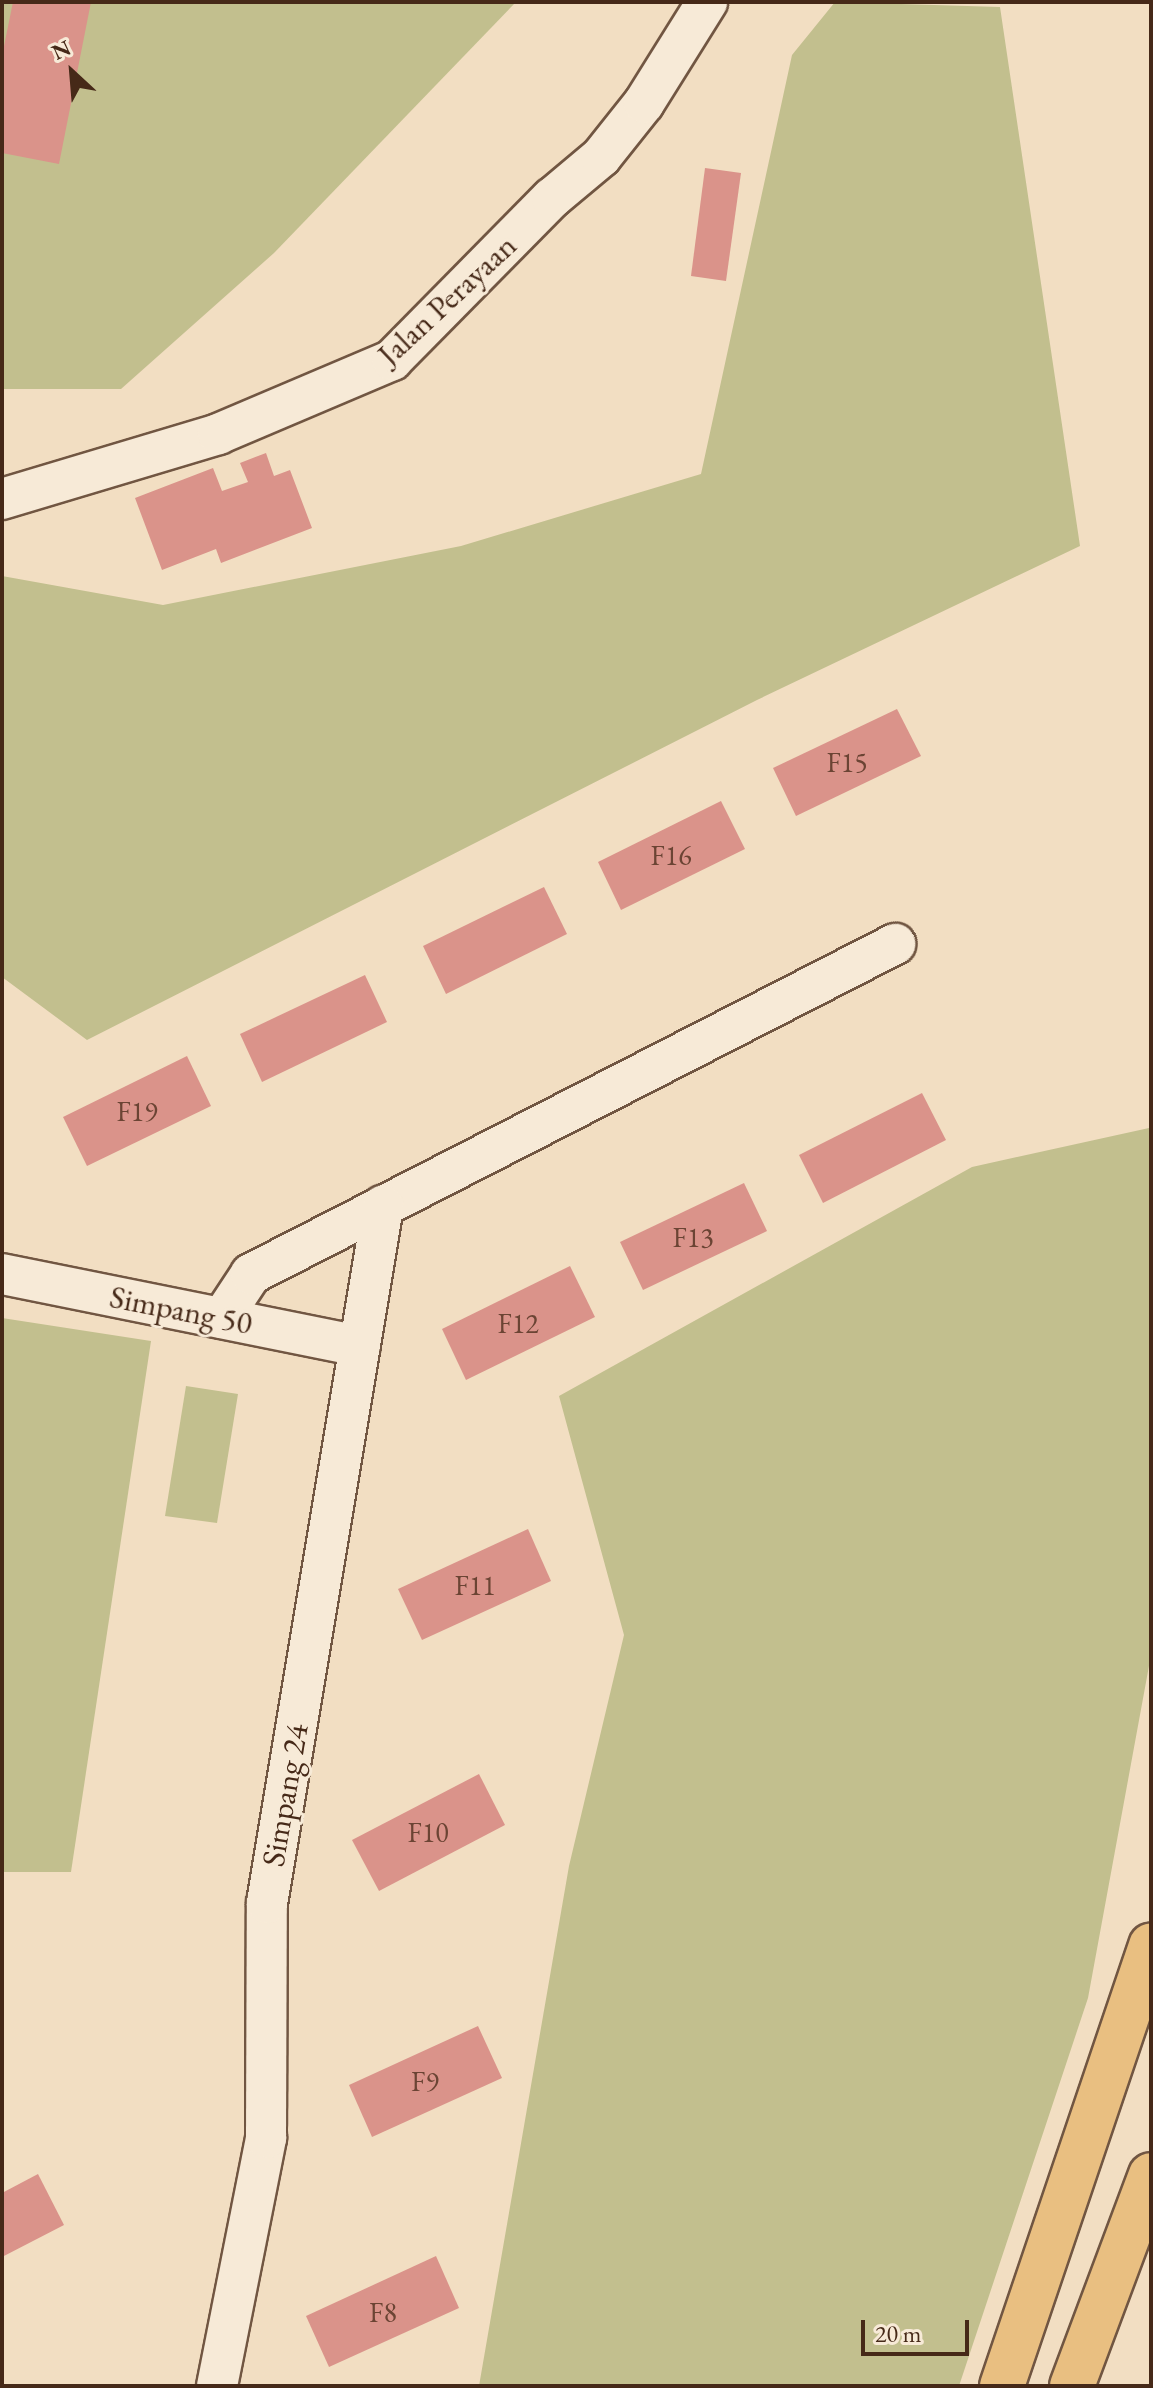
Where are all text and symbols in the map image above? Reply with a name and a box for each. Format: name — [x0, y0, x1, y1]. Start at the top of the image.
north arrow — [32, 32, 112, 112]
text: N — [47, 33, 76, 67]
street label: Jalan Perayaan — [370, 226, 524, 374]
house number: F15 — [826, 745, 868, 779]
house number: F16 — [650, 838, 692, 872]
house number: F19 — [116, 1094, 158, 1128]
house number: F13 — [672, 1220, 714, 1254]
street label: Simpang 50 — [107, 1277, 255, 1343]
house number: F12 — [497, 1306, 539, 1340]
house number: F11 — [454, 1568, 496, 1602]
street label: Simpang 24 — [254, 1721, 316, 1869]
house number: F10 — [407, 1815, 449, 1849]
house number: F9 — [411, 2064, 439, 2098]
house number: F8 — [369, 2295, 397, 2329]
scale bar — [865, 2304, 973, 2354]
text: 20 m — [875, 2318, 922, 2349]

